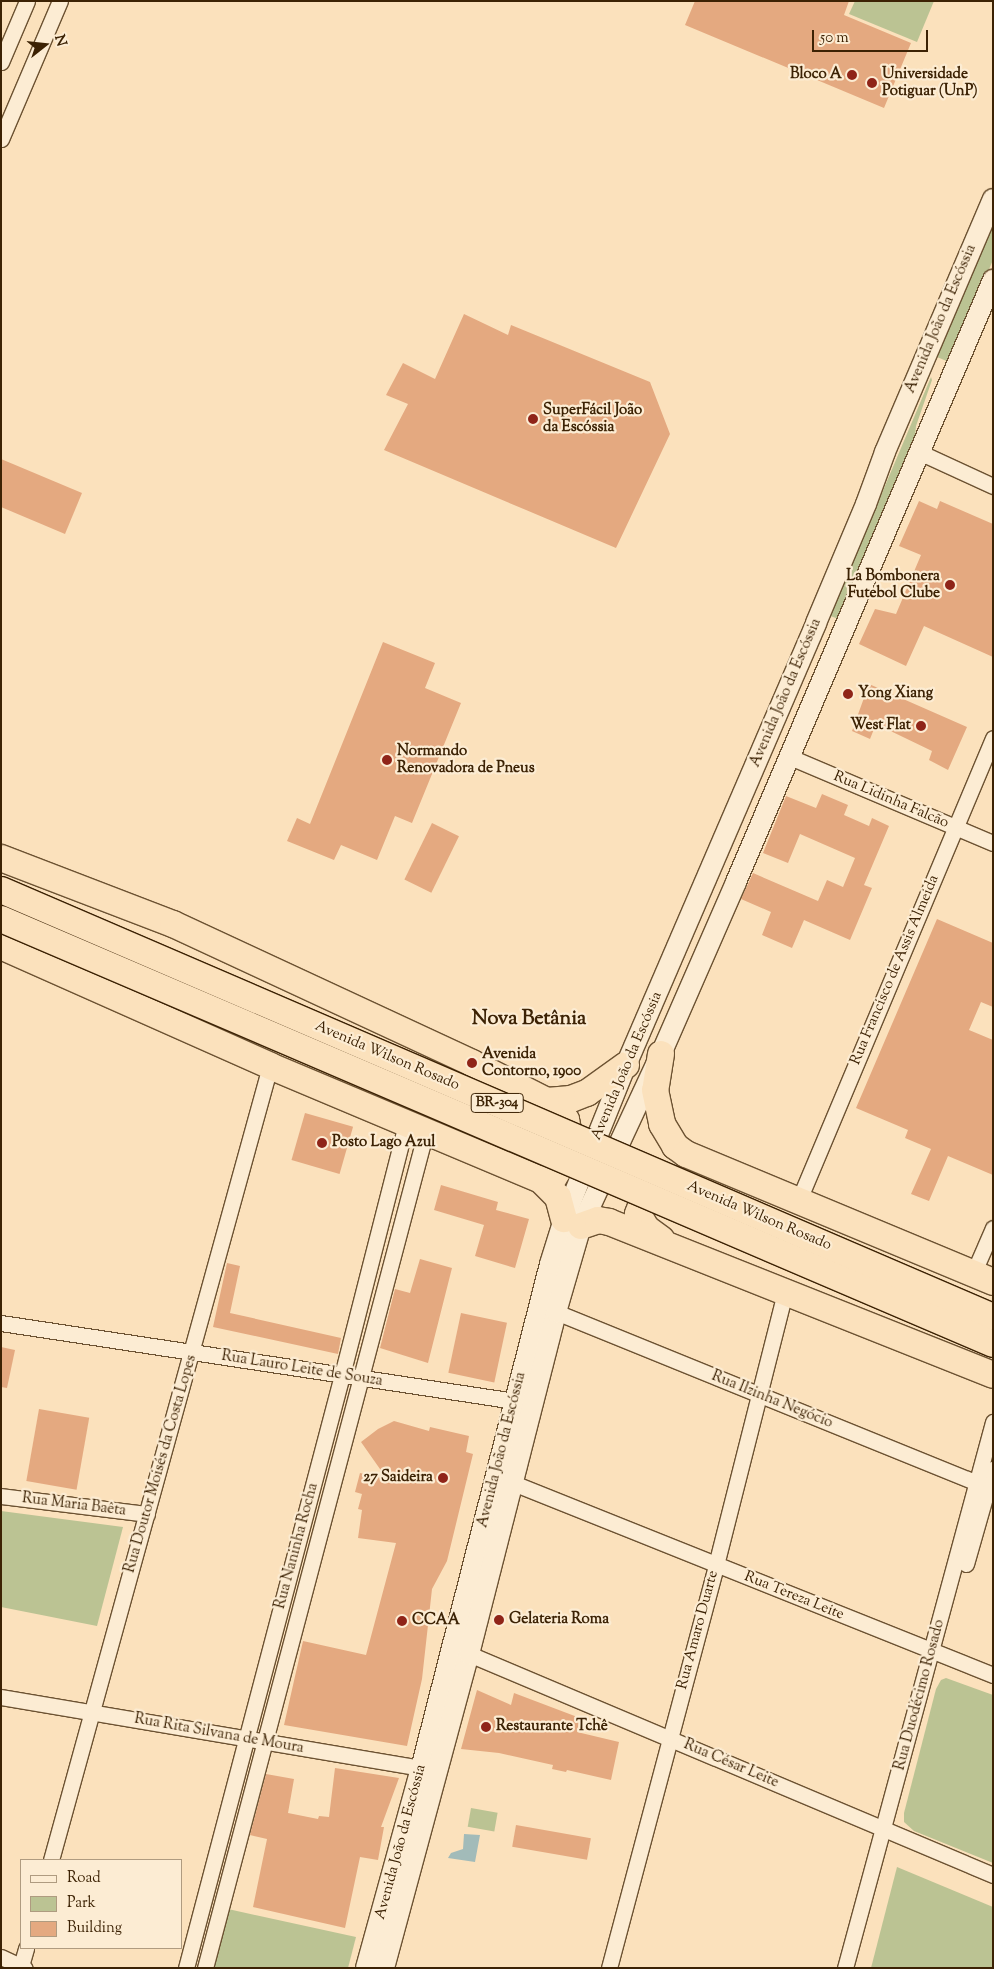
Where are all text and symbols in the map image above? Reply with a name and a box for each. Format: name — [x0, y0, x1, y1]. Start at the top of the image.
north arrow — [20, 20, 70, 70]
scale bar — [814, 20, 930, 52]
text: 50 m — [820, 28, 849, 49]
text: N — [48, 33, 71, 49]
place label: Universidade Potiguar (UnP) — [882, 65, 978, 100]
place label: Bloco A — [790, 66, 842, 84]
marker: Bloco A — [846, 69, 858, 81]
marker: Universidade Potiguar (UnP) — [866, 77, 878, 89]
street label: Avenida João da Escóssia — [902, 242, 980, 396]
place label: SuperFácil João da Escóssia — [543, 401, 642, 436]
marker: SuperFácil João da Escóssia — [527, 413, 539, 425]
place label: La Bombonera Futebol Clube — [846, 567, 940, 602]
marker: La Bombonera Futebol Clube — [944, 579, 956, 591]
street label: Avenida João da Escóssia — [747, 616, 825, 770]
place label: Yong Xiang — [858, 685, 933, 703]
marker: Yong Xiang — [842, 688, 854, 700]
place label: West Flat — [850, 717, 911, 735]
marker: West Flat — [915, 720, 927, 732]
place label: Normando Renovadora de Pneus — [397, 742, 535, 777]
marker: Normando Renovadora de Pneus — [381, 754, 393, 766]
street label: Rua Lidinha Falcão — [831, 768, 951, 832]
street label: Rua Francisco de Assis Almeida — [847, 872, 943, 1068]
street label: Avenida João da Escóssia — [588, 989, 666, 1143]
district label: Nova Betânia — [472, 1007, 586, 1031]
street label: Avenida Wilson Rosado — [312, 1017, 462, 1095]
place label: Avenida Contorno, 1900 — [482, 1045, 581, 1080]
marker: Avenida Contorno, 1900 — [466, 1057, 478, 1069]
road number: BR-304 — [470, 1092, 524, 1114]
place label: Posto Lago Azul — [332, 1134, 436, 1152]
marker: Posto Lago Azul — [316, 1137, 328, 1149]
street label: Avenida Wilson Rosado — [684, 1177, 834, 1255]
street label: Rua Lauro Leite de Souza — [220, 1347, 384, 1391]
street label: Rua Doutor Moisés da Costa Lopes — [121, 1353, 201, 1575]
street label: Rua Ilzinha Negócio — [709, 1367, 835, 1433]
street label: Avenida João da Escóssia — [474, 1370, 530, 1530]
place label: 27 Saideira — [363, 1469, 433, 1487]
marker: 27 Saideira — [437, 1472, 449, 1484]
street label: Rua Naninha Rocha — [272, 1481, 322, 1611]
street label: Rua Maria Baêta — [21, 1490, 127, 1520]
street label: Rua Tereza Leite — [741, 1568, 847, 1624]
street label: Rua Amaro Duarte — [673, 1569, 723, 1691]
place label: Gelateria Roma — [509, 1611, 609, 1629]
place label: CCAA — [412, 1612, 460, 1630]
marker: Gelateria Roma — [493, 1614, 505, 1626]
marker: CCAA — [396, 1615, 408, 1627]
street label: Rua Duodécimo Rosado — [891, 1618, 949, 1772]
street label: Rua Rita Silvana de Moura — [133, 1710, 305, 1758]
place label: Restaurante Tchê — [496, 1718, 608, 1736]
marker: Restaurante Tchê — [480, 1721, 492, 1733]
street label: Rua César Leite — [681, 1736, 781, 1792]
street label: Avenida João da Escóssia — [372, 1763, 430, 1921]
legend — [20, 1859, 182, 1949]
text: Road — [67, 1868, 101, 1889]
text: Park — [67, 1893, 96, 1914]
text: Building — [67, 1918, 122, 1939]

